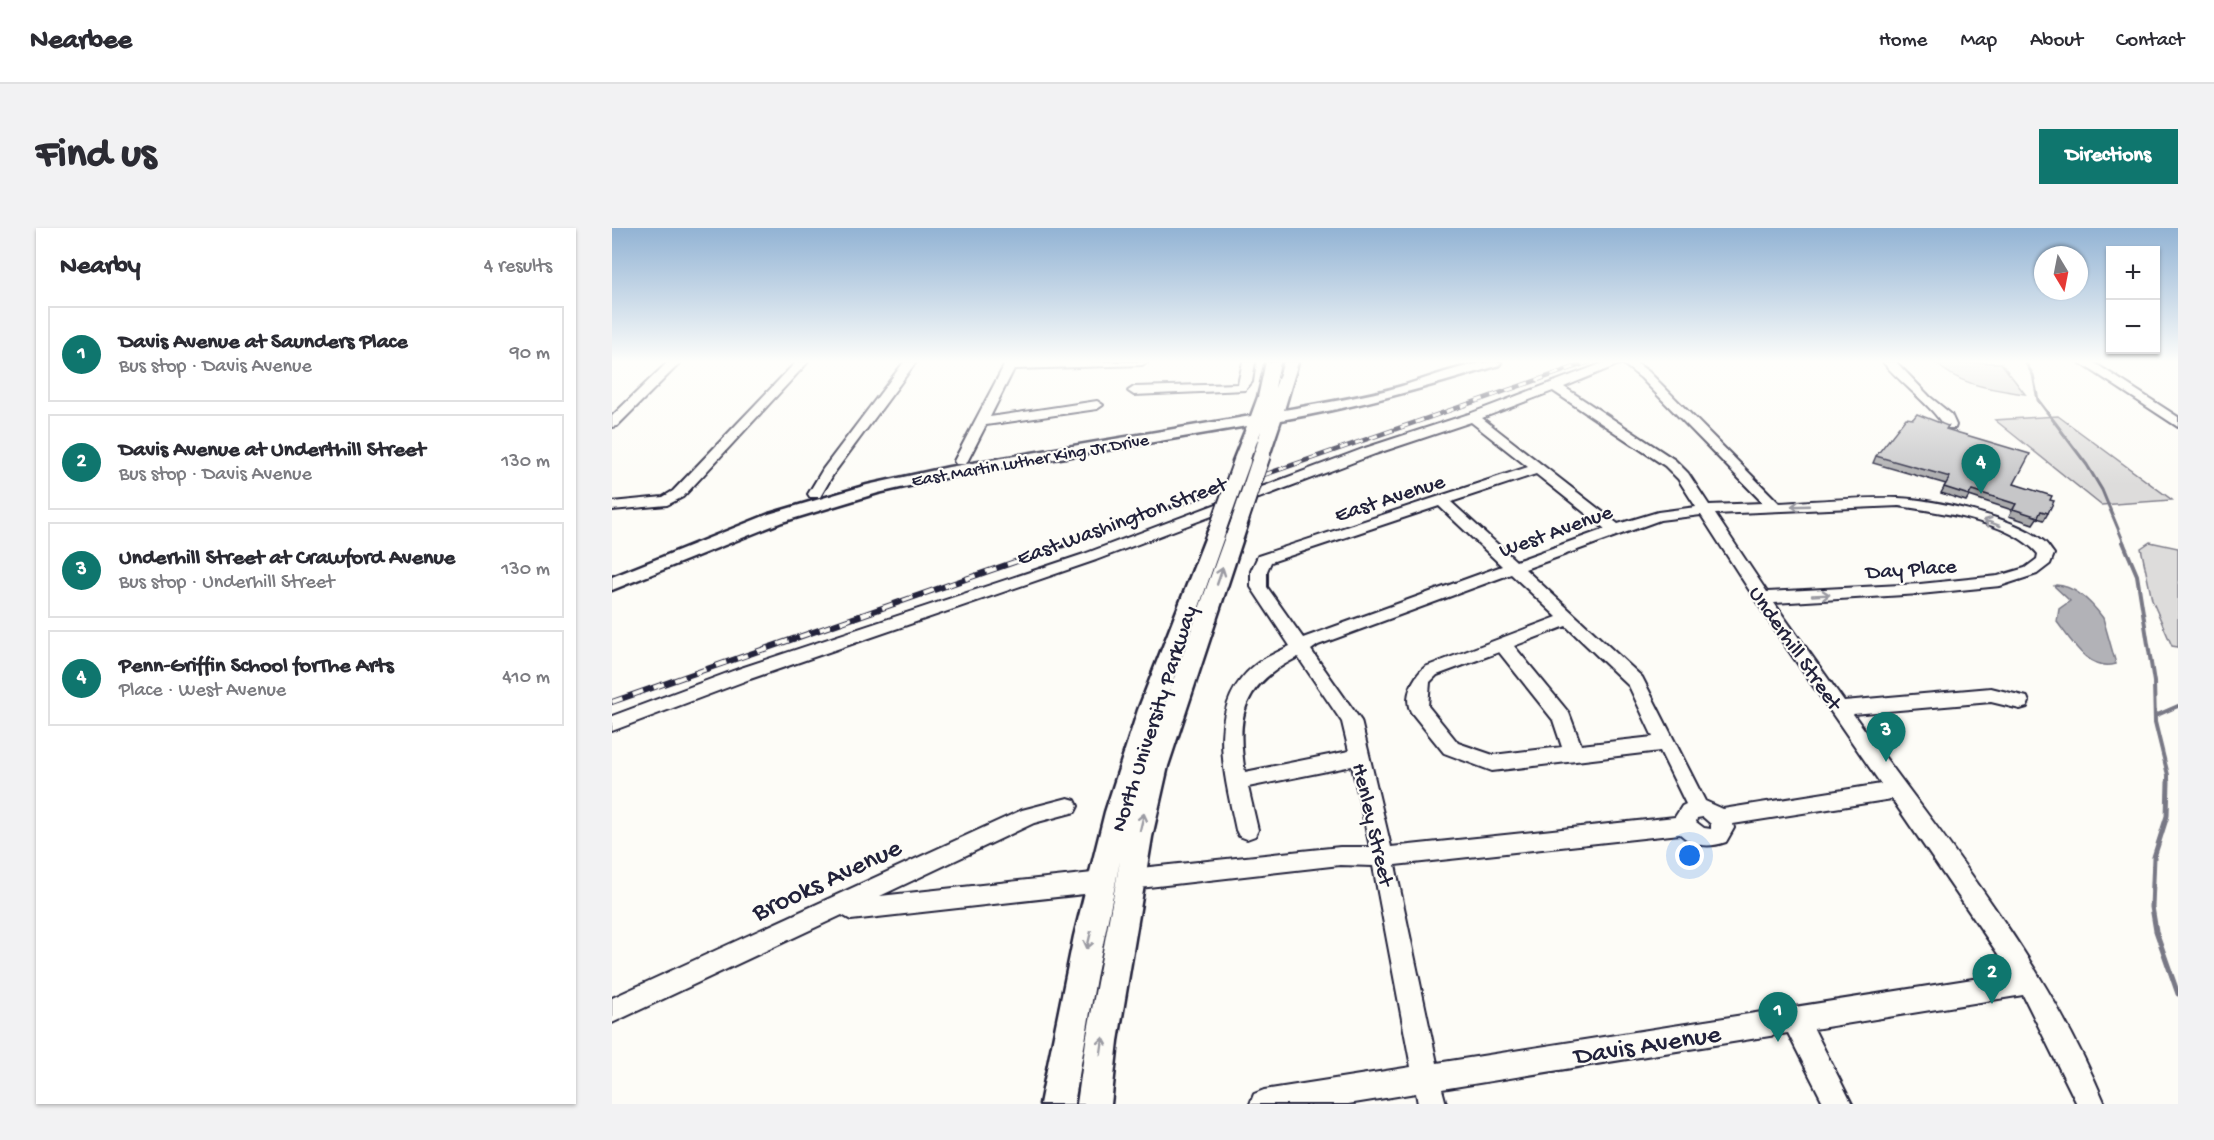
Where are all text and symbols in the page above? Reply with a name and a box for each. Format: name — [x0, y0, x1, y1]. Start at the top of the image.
text: Nearbee — [30, 25, 132, 58]
text: Home — [1879, 29, 1927, 54]
text: Map — [1960, 29, 1997, 54]
text: About — [2030, 29, 2083, 54]
text: Contact — [2116, 29, 2184, 54]
button: Directions — [2039, 129, 2178, 184]
text: Find us — [36, 132, 156, 181]
north arrow — [2034, 246, 2088, 300]
map controls — [2106, 246, 2160, 354]
button: + — [2106, 246, 2160, 300]
text: Nearby — [60, 252, 141, 283]
text: 4 results — [484, 256, 552, 279]
button: − — [2106, 300, 2160, 354]
text: Davis Avenue at Saunders Place — [119, 330, 408, 356]
text: 1 — [77, 343, 86, 366]
text: 90 m — [510, 343, 550, 366]
text: Bus stop · Davis Avenue — [119, 356, 312, 379]
street label: East Martin Luther King Jr Drive — [910, 430, 1151, 493]
text: Davis Avenue at Underthill Street — [119, 438, 425, 464]
pin: 4 — [1962, 444, 2000, 494]
text: 2 — [77, 451, 86, 474]
text: 130 m — [501, 451, 550, 474]
text: Bus stop · Davis Avenue — [119, 464, 312, 487]
street label: East Avenue — [1332, 470, 1449, 530]
street label: East Washington Street — [1014, 472, 1233, 573]
street label: West Avenue — [1496, 500, 1617, 565]
one-way arrow — [1790, 500, 1810, 511]
one-way arrow — [1983, 517, 2002, 528]
text: Underhill Street at Crawford Avenue — [119, 546, 455, 572]
street label: Day Place — [1863, 555, 1958, 587]
text: 3 — [76, 559, 87, 582]
text: 130 m — [501, 559, 550, 582]
one-way arrow — [1216, 567, 1227, 586]
text: Bus stop · Underhill Street — [119, 572, 334, 595]
street label: Underhill Street — [1741, 582, 1847, 718]
one-way arrow — [1811, 589, 1831, 600]
street label: North University Parkway — [1107, 603, 1205, 836]
text: Penn-Griffin School forThe Arts — [119, 654, 394, 680]
text: 4 — [77, 667, 86, 690]
text: 410 m — [502, 667, 550, 690]
text: Place · West Avenue — [119, 680, 286, 703]
pin: 3 — [1866, 712, 1906, 762]
street label: Henley Street — [1344, 761, 1398, 891]
one-way arrow — [1136, 813, 1148, 832]
street label: Brooks Avenue — [747, 833, 908, 931]
your location — [1675, 841, 1704, 870]
one-way arrow — [1083, 929, 1094, 949]
pin: 2 — [1972, 954, 2012, 1004]
pin: 1 — [1758, 992, 1798, 1042]
street label: Davis Avenue — [1570, 1019, 1724, 1075]
one-way arrow — [1096, 1037, 1107, 1056]

